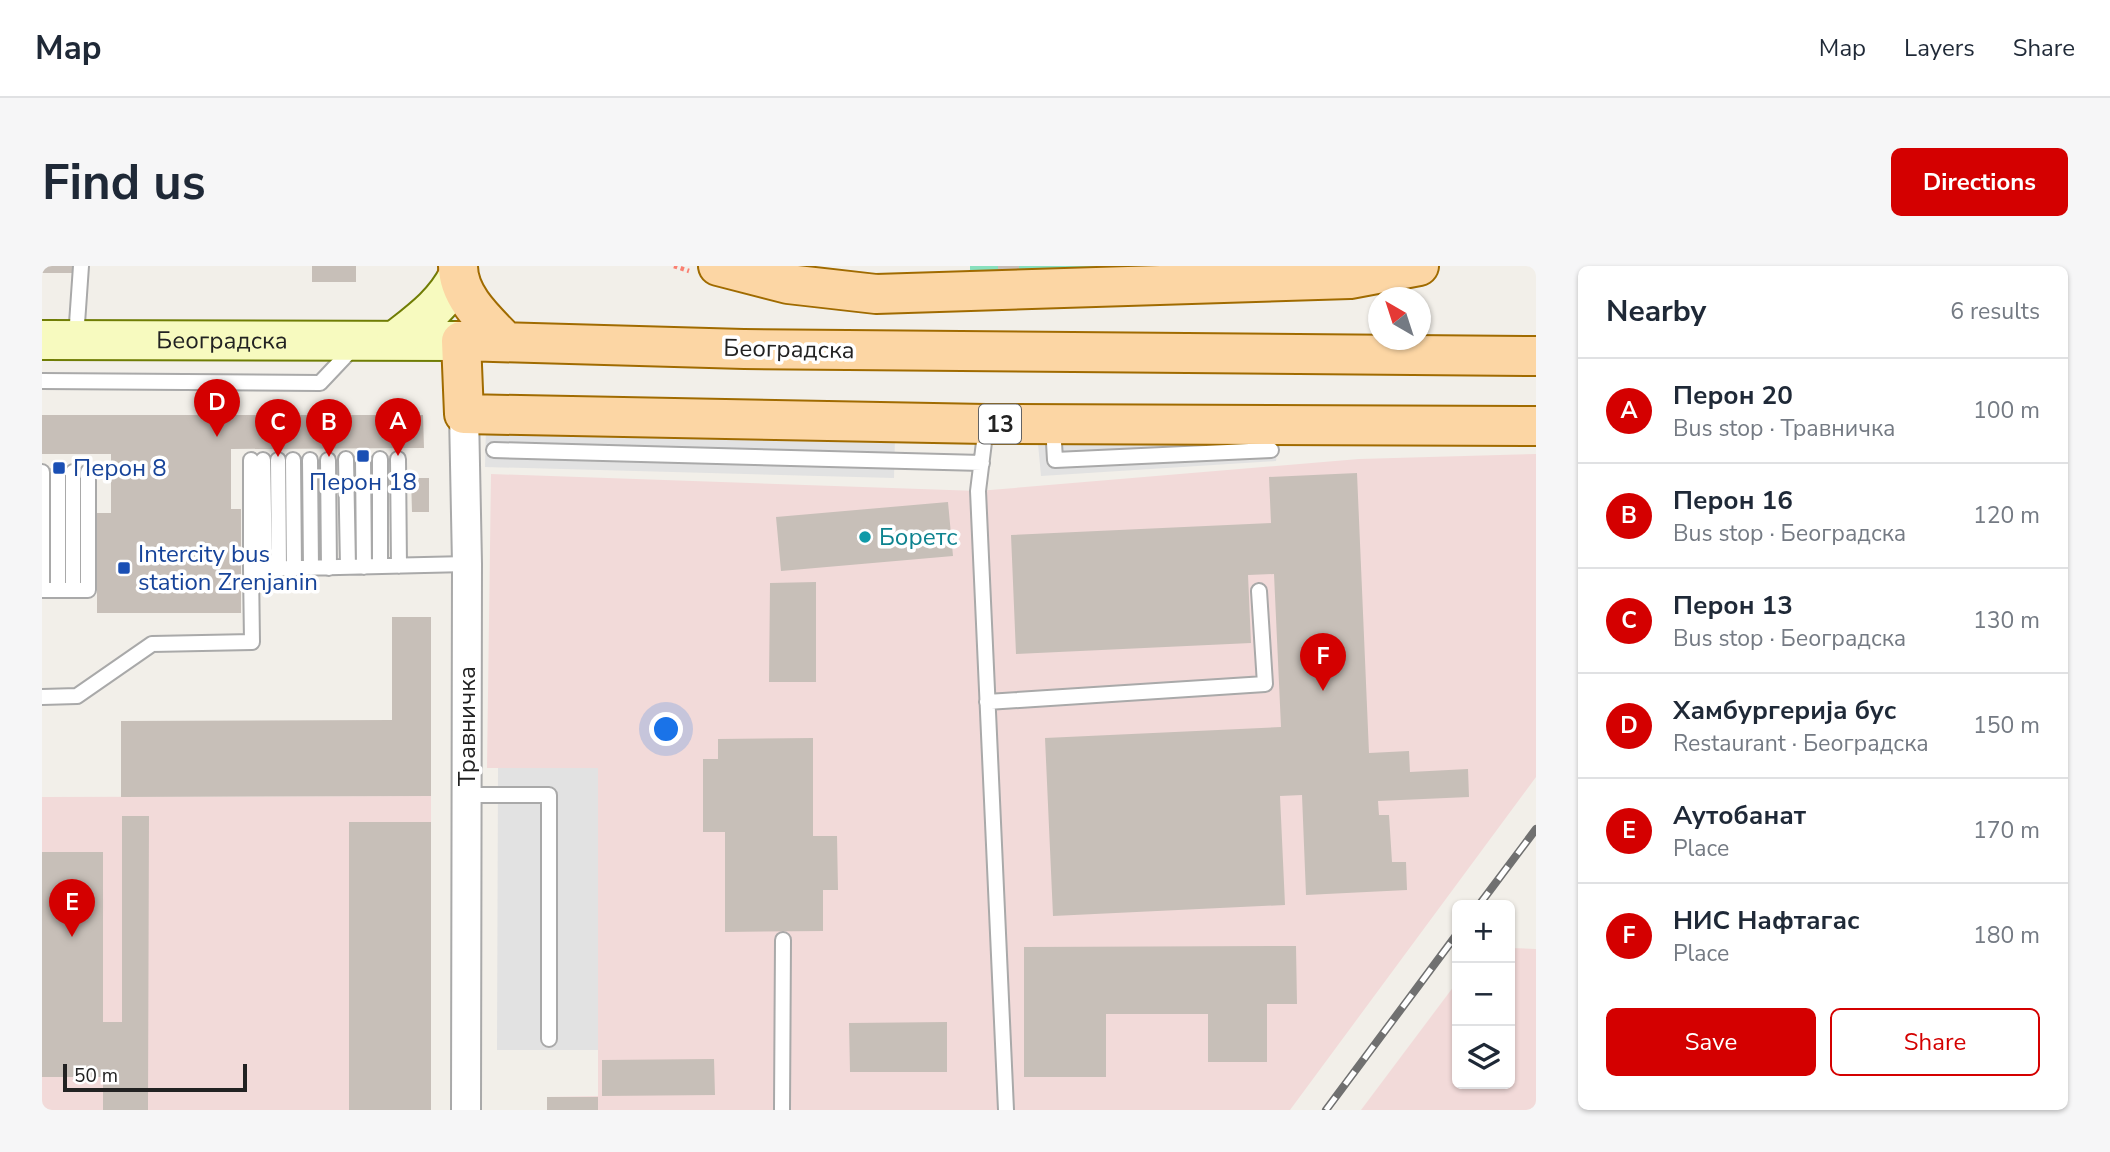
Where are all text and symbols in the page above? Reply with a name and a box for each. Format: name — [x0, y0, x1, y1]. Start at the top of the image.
text: Map — [35, 26, 102, 71]
text: Map — [1819, 32, 1866, 64]
text: Layers — [1904, 32, 1975, 64]
text: Share — [2013, 32, 2075, 64]
button: Directions — [1891, 148, 2068, 216]
text: Find us — [42, 149, 206, 216]
north arrow — [1368, 287, 1431, 350]
text: Nearby — [1606, 291, 1706, 332]
text: 6 results — [1950, 296, 2040, 327]
street label: Београдска — [156, 324, 288, 357]
street label: Београдска — [723, 332, 855, 366]
text: Перон 20 — [1673, 378, 1793, 413]
pin: D — [194, 379, 240, 437]
text: A — [1620, 395, 1638, 426]
text: 100 m — [1973, 395, 2040, 426]
pin: A — [375, 398, 421, 456]
pin: C — [255, 399, 301, 457]
pin: B — [306, 399, 352, 457]
road number: 13 — [979, 405, 1021, 444]
text: Bus stop · Травничка — [1673, 413, 1895, 444]
marker: Перон 18 — [355, 448, 371, 464]
place label: Перон 8 — [73, 452, 167, 484]
marker: Перон 8 — [51, 460, 67, 476]
place label: Перон 18 — [309, 466, 417, 498]
text: Перон 16 — [1673, 483, 1793, 518]
text: B — [1621, 500, 1637, 531]
text: 120 m — [1973, 500, 2040, 531]
text: Bus stop · Београдска — [1673, 518, 1906, 549]
place label: Боретс — [879, 521, 958, 553]
marker: Боретс — [857, 529, 873, 545]
place label: Intercity bus station Zrenjanin — [138, 538, 318, 598]
marker: Intercity bus station Zrenjanin — [116, 560, 132, 576]
text: Перон 13 — [1673, 588, 1793, 623]
text: C — [1621, 605, 1637, 636]
text: 130 m — [1973, 605, 2040, 636]
text: Bus stop · Београдска — [1673, 623, 1906, 654]
pin: F — [1300, 633, 1346, 691]
street label: Травничка — [451, 666, 483, 786]
text: Хамбургерија бус — [1673, 693, 1896, 728]
text: D — [1620, 710, 1638, 741]
text: 150 m — [1973, 710, 2040, 741]
your location — [649, 712, 683, 746]
text: Restaurant · Београдска — [1673, 728, 1929, 759]
text: Аутобанат — [1673, 798, 1806, 833]
text: E — [1622, 815, 1636, 846]
text: 170 m — [1973, 815, 2040, 846]
text: Place — [1673, 833, 1729, 864]
pin: E — [49, 879, 95, 937]
map controls — [1452, 900, 1515, 1089]
button: + — [1452, 900, 1515, 963]
text: НИС Нафтагас — [1673, 903, 1860, 938]
text: F — [1623, 920, 1635, 951]
text: 180 m — [1973, 920, 2040, 951]
text: Place — [1673, 938, 1729, 969]
button: − — [1452, 963, 1515, 1026]
button: Save — [1606, 1008, 1816, 1076]
button: Share — [1830, 1008, 2040, 1076]
button: layers — [1452, 1026, 1515, 1089]
scale bar — [63, 1061, 247, 1093]
text: 50 m — [74, 1063, 118, 1089]

